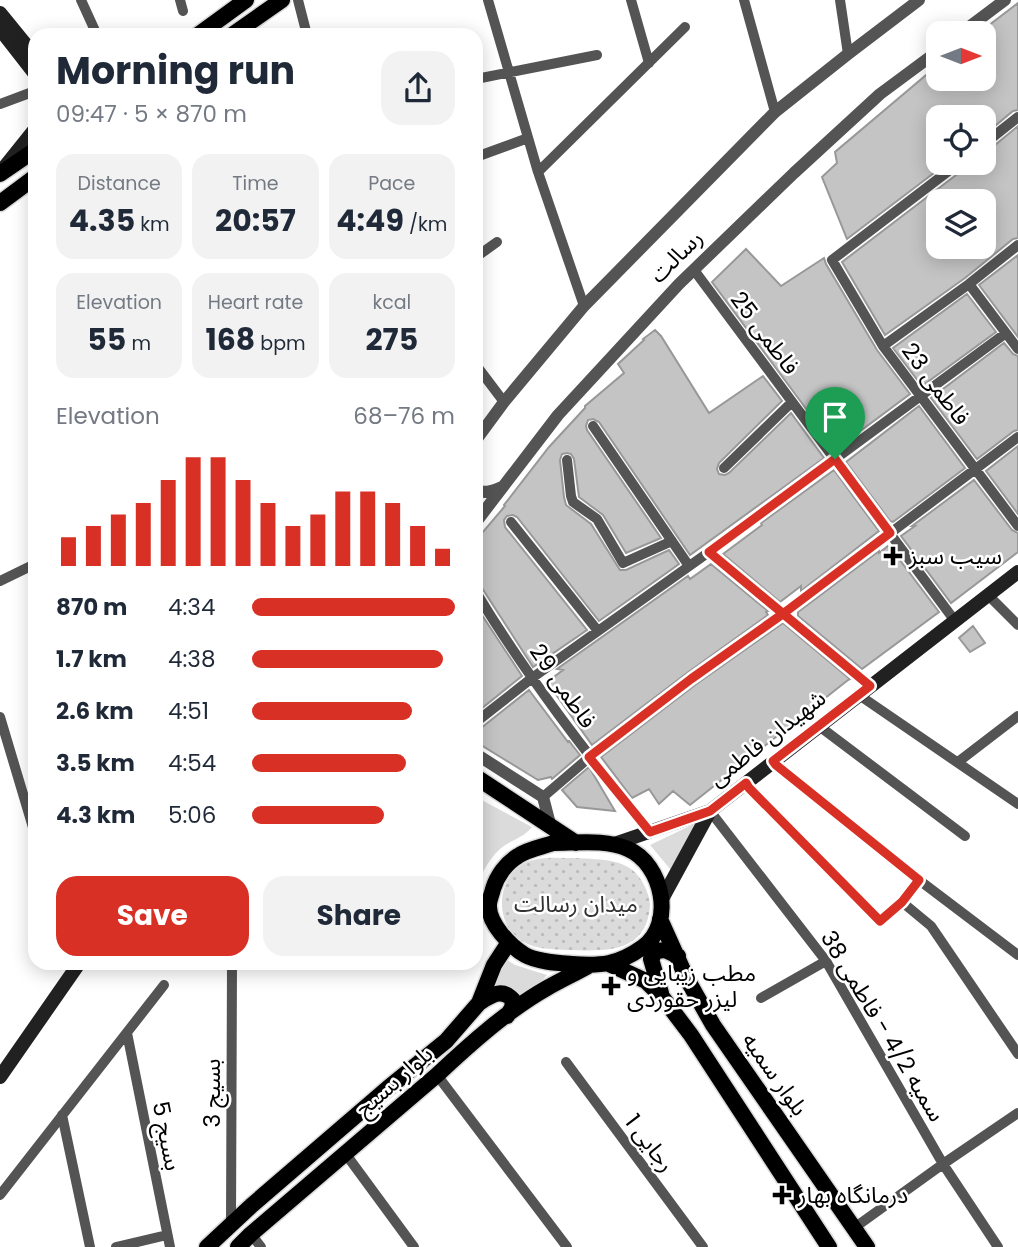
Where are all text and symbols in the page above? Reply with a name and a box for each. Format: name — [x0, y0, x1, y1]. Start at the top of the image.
north arrow — [926, 21, 996, 91]
map controls — [926, 21, 996, 259]
text: Morning run — [56, 44, 295, 97]
button: share — [381, 51, 455, 125]
text: 09:47 · 5 × 870 m — [56, 98, 247, 130]
button: locate — [926, 105, 996, 175]
text: Distance — [78, 170, 161, 197]
text: Time — [232, 170, 279, 197]
text: Pace — [368, 170, 415, 197]
button: layers — [926, 189, 996, 259]
text: 4.35 — [69, 199, 135, 242]
text: 20:57 — [215, 199, 296, 242]
text: 4:49 — [336, 199, 404, 242]
text: km — [135, 211, 170, 238]
text: /km — [404, 211, 447, 238]
street label: رسالت — [642, 222, 710, 290]
street label: فاطمی 25 — [723, 285, 807, 381]
text: Elevation — [76, 289, 162, 316]
text: Heart rate — [208, 289, 303, 316]
text: kcal — [372, 289, 411, 316]
text: 55 — [87, 318, 126, 361]
text: 168 — [205, 318, 255, 361]
text: 275 — [365, 318, 418, 361]
text: m — [126, 330, 151, 357]
text: bpm — [255, 330, 306, 357]
street label: فاطمی 23 — [894, 336, 978, 432]
pin — [805, 387, 865, 459]
icon: arrive — [816, 398, 854, 436]
text: Elevation — [56, 400, 160, 432]
text: 68–76 m — [353, 400, 455, 432]
place label: سیب سبز — [908, 540, 1002, 572]
marker: سیب سبز — [883, 546, 903, 566]
text: 870 m — [56, 591, 127, 623]
text: 4:34 — [168, 591, 215, 623]
street label: فاطمی 29 — [522, 637, 604, 735]
text: 1.7 km — [56, 643, 127, 675]
text: 4:38 — [168, 643, 215, 675]
street label: شهیدان فاطمی — [702, 682, 832, 794]
text: 2.6 km — [56, 695, 134, 727]
text: 4:51 — [168, 695, 209, 727]
text: 3.5 km — [56, 747, 135, 779]
text: 4:54 — [168, 747, 216, 779]
text: 4.3 km — [56, 799, 135, 831]
text: 5:06 — [168, 799, 216, 831]
button: Save — [56, 876, 249, 956]
button: Share — [263, 876, 455, 956]
park label: میدان رسالت — [514, 888, 638, 920]
street label: سمیه 4/2 - فاطمی 38 — [813, 924, 953, 1128]
place label: مطب زیبایی و لیزر حقوردی — [627, 957, 756, 1015]
marker: مطب زیبایی و لیزر حقوردی — [601, 976, 621, 996]
street label: بلوار سمیه — [735, 1026, 815, 1122]
street label: بلوار بسیج — [348, 1038, 440, 1124]
street label: بسیج 3 — [196, 1059, 229, 1127]
street label: بسیج 5 — [144, 1099, 189, 1174]
street label: رجایی 1 — [618, 1107, 682, 1179]
place label: درمانگاه بهار — [797, 1179, 908, 1211]
marker: درمانگاه بهار — [772, 1185, 792, 1205]

